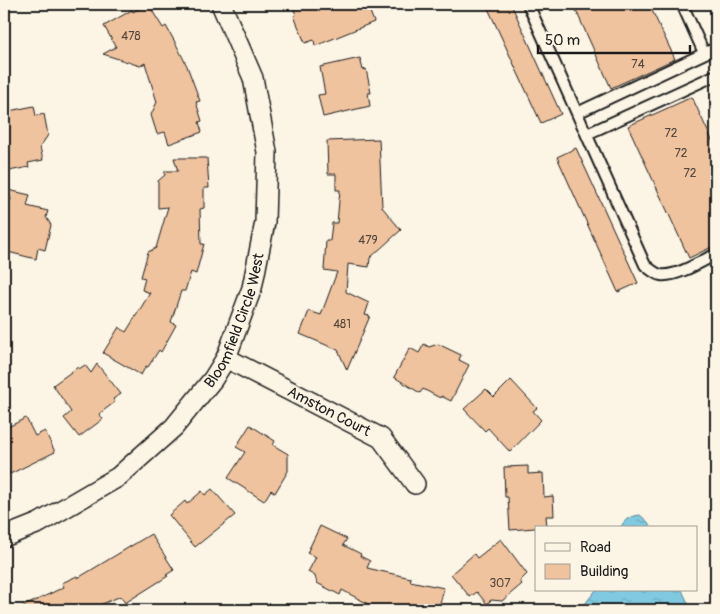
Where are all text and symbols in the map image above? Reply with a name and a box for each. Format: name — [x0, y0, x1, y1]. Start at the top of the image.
scale bar — [538, 22, 690, 54]
house number: 478 — [121, 29, 141, 44]
text: 50 m — [545, 31, 580, 50]
house number: 74 — [631, 57, 645, 72]
house number: 72 — [664, 126, 678, 141]
house number: 72 — [674, 146, 688, 161]
house number: 72 — [683, 166, 697, 181]
house number: 479 — [358, 233, 378, 248]
street label: Bloomfield Circle West — [200, 251, 269, 392]
house number: 481 — [333, 317, 351, 332]
street label: Amston Court — [284, 382, 375, 441]
legend — [535, 526, 698, 592]
text: Road — [580, 538, 611, 557]
text: Building — [580, 562, 628, 581]
house number: 307 — [489, 576, 511, 591]

